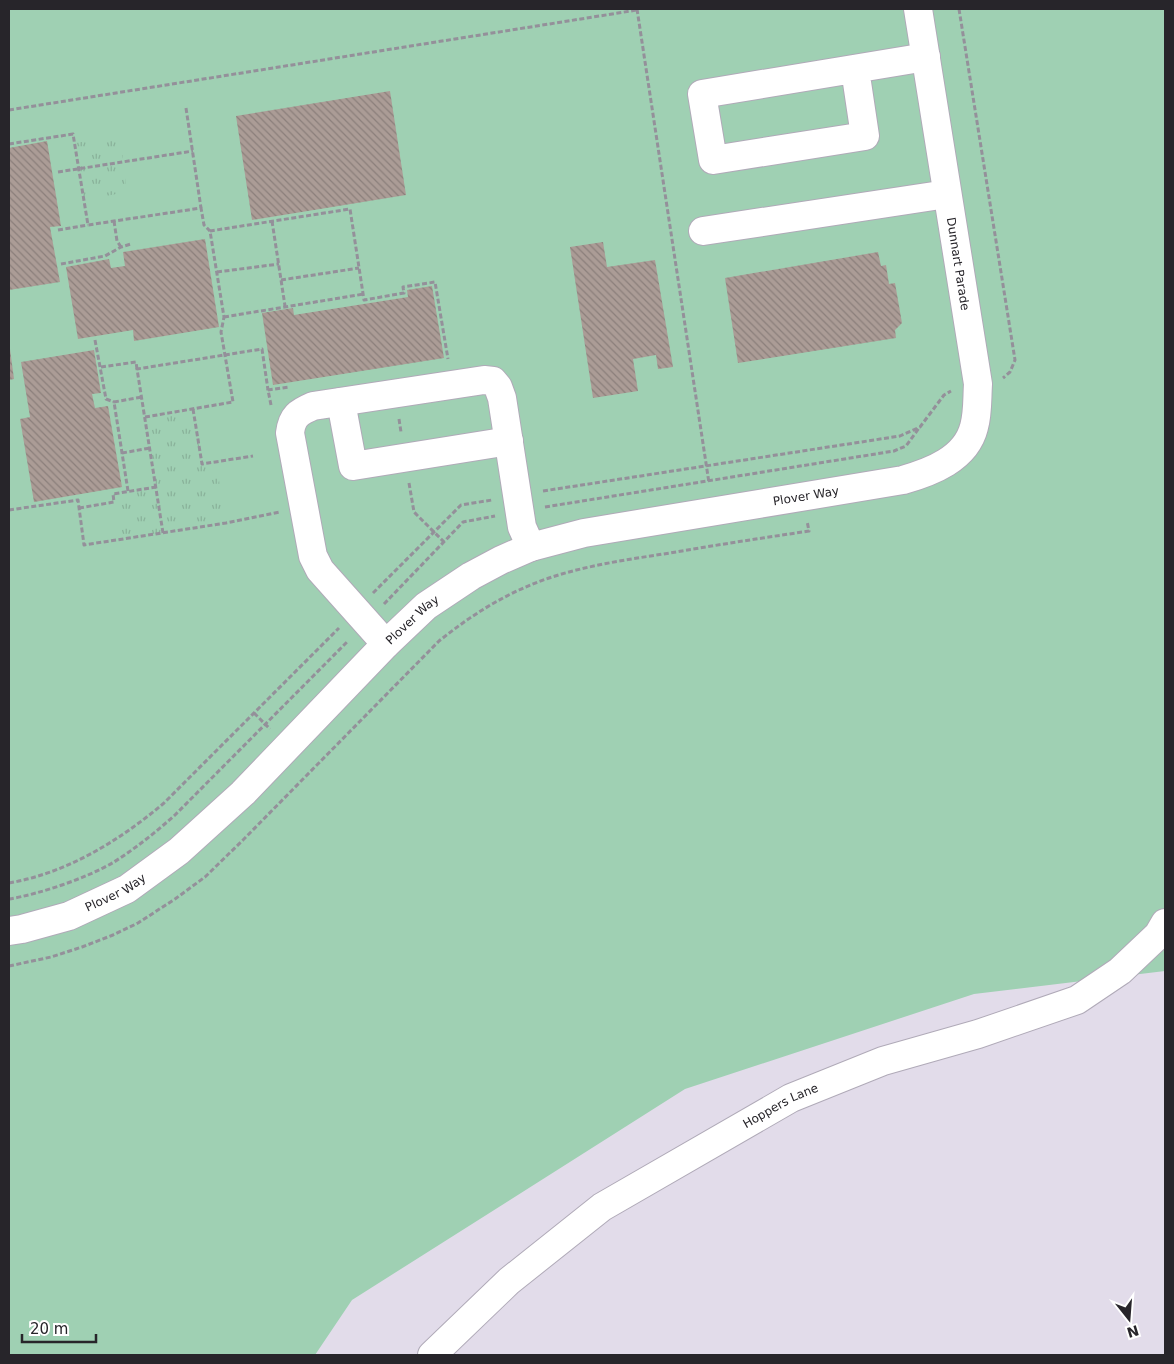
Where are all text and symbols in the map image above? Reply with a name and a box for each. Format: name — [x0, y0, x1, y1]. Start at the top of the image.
street label: Dunnart Parade — [944, 216, 972, 312]
street label: Plover Way — [772, 484, 840, 508]
street label: Plover Way — [383, 592, 442, 647]
street label: Plover Way — [83, 871, 148, 914]
street label: Hoppers Lane — [740, 1081, 820, 1131]
north arrow — [1104, 1294, 1154, 1344]
scale bar — [22, 1312, 96, 1344]
text: 20 m — [30, 1320, 68, 1338]
text: N — [1125, 1322, 1141, 1341]

